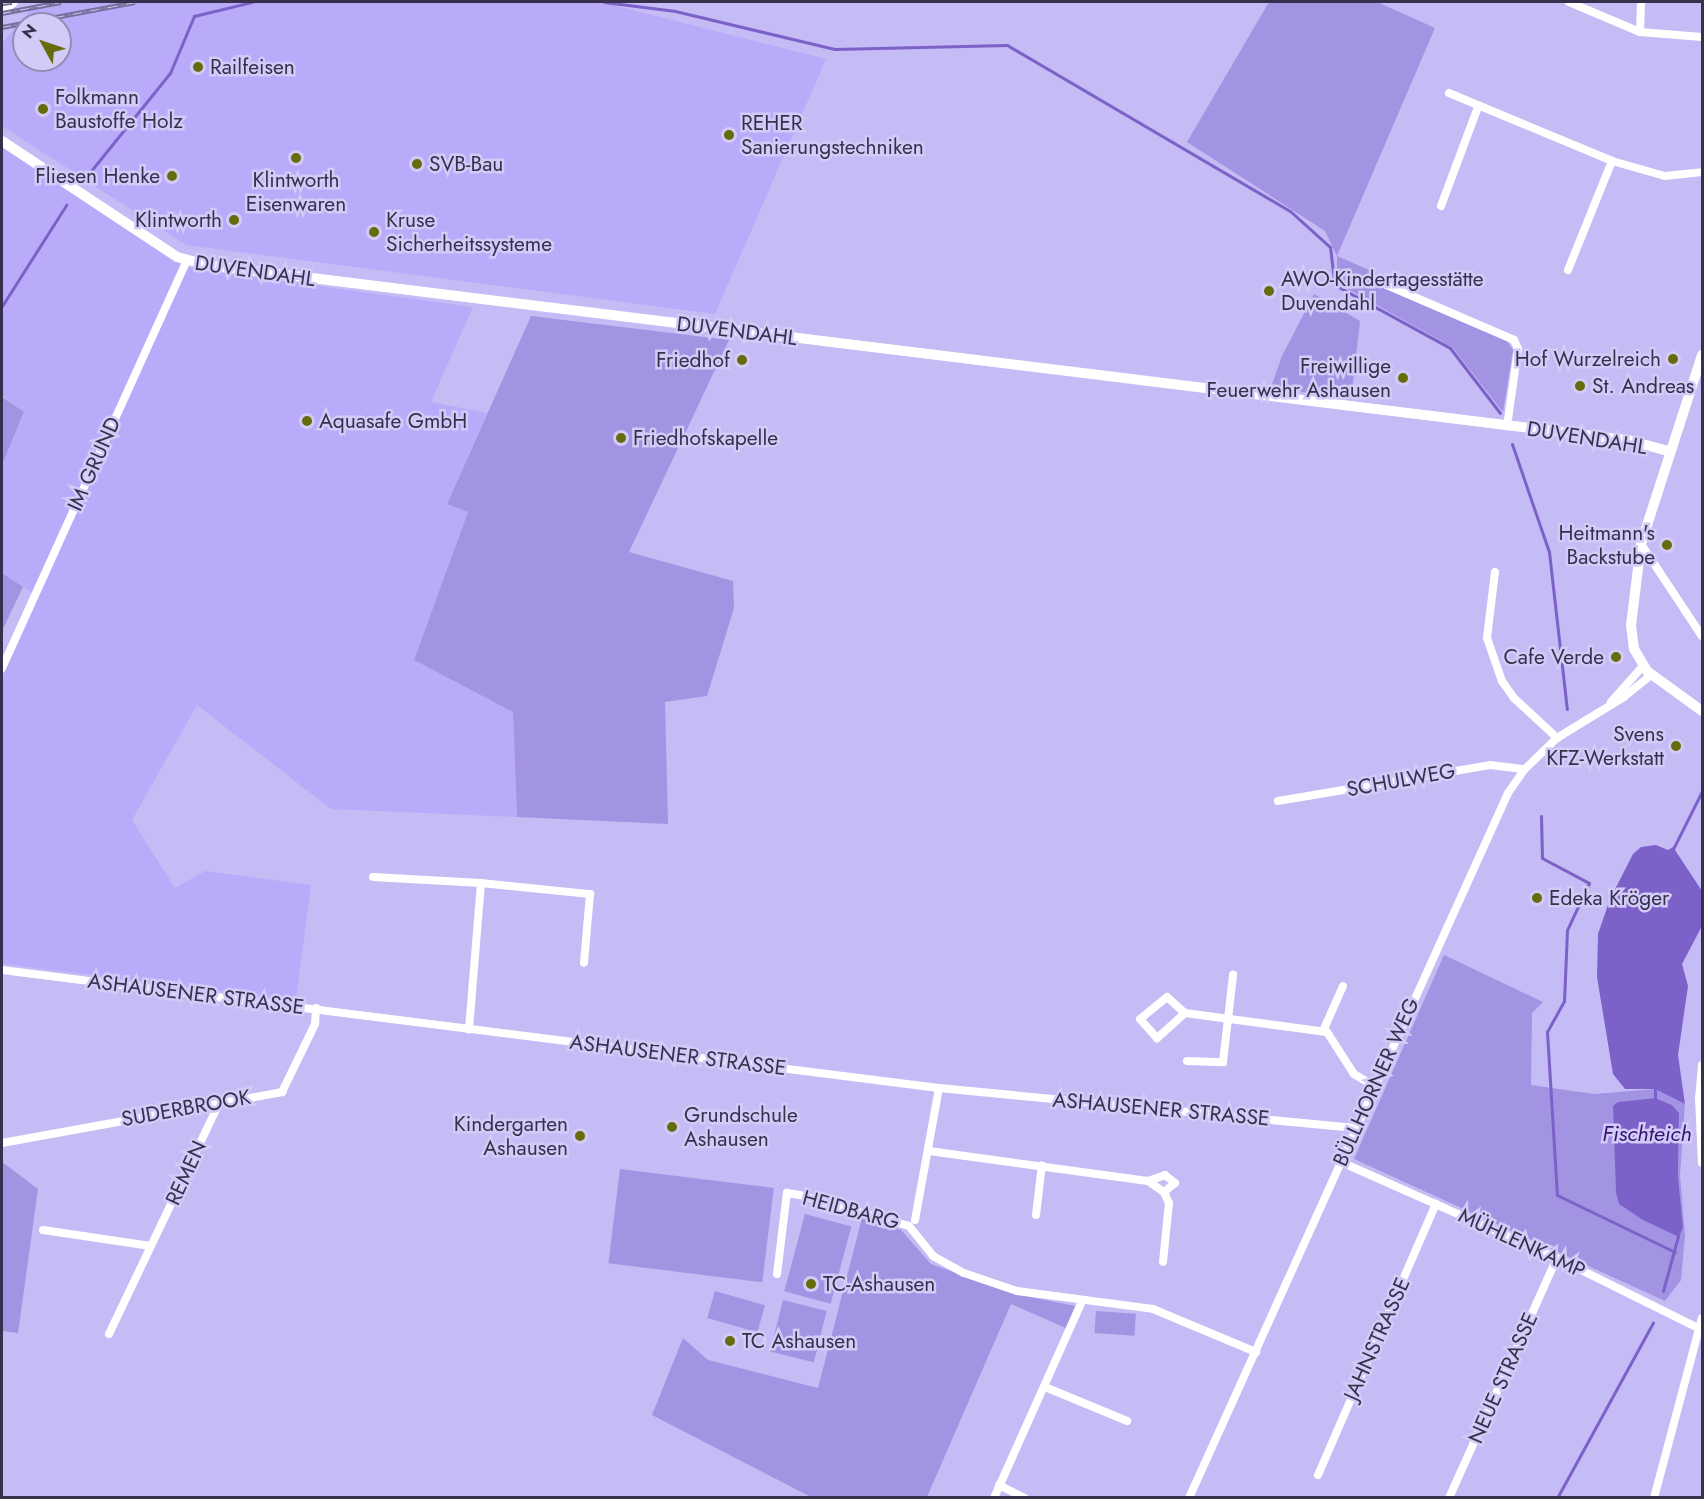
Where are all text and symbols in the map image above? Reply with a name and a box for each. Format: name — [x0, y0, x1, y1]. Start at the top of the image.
north arrow — [12, 12, 72, 72]
text: N — [16, 19, 42, 44]
place label: Railfeisen — [210, 54, 295, 80]
marker: Railfeisen — [191, 60, 205, 74]
place label: Folkmann Baustoffe Holz — [55, 84, 183, 134]
marker: Folkmann Baustoffe Holz — [36, 102, 50, 116]
place label: REHER Sanierungstechniken — [741, 110, 924, 160]
marker: REHER Sanierungstechniken — [722, 128, 736, 142]
marker: Klintworth Eisenwaren — [289, 151, 303, 165]
place label: SVB-Bau — [429, 151, 503, 177]
marker: SVB-Bau — [410, 157, 424, 171]
place label: Fliesen Henke — [35, 163, 160, 189]
place label: Klintworth Eisenwaren — [246, 167, 346, 217]
marker: Fliesen Henke — [165, 169, 179, 183]
place label: Klintworth — [135, 207, 222, 233]
place label: Kruse Sicherheitssysteme — [386, 207, 552, 257]
marker: Klintworth — [227, 213, 241, 227]
marker: Kruse Sicherheitssysteme — [367, 225, 381, 239]
street label: DUVENDAHL — [193, 250, 317, 292]
place label: AWO-Kindertagesstätte Duvendahl — [1281, 266, 1484, 316]
marker: AWO-Kindertagesstätte Duvendahl — [1262, 284, 1276, 298]
street label: DUVENDAHL — [675, 311, 799, 351]
place label: Hof Wurzelreich — [1515, 346, 1661, 372]
place label: Friedhof — [656, 347, 730, 373]
marker: Hof Wurzelreich — [1666, 352, 1680, 366]
marker: Friedhof — [735, 353, 749, 367]
place label: Freiwillige Feuerwehr Ashausen — [1207, 353, 1391, 403]
marker: Freiwillige Feuerwehr Ashausen — [1396, 371, 1410, 385]
place label: St. Andreas — [1592, 373, 1694, 399]
marker: St. Andreas — [1573, 379, 1587, 393]
place label: Aquasafe GmbH — [319, 408, 467, 434]
street label: IM GRUND — [62, 413, 126, 515]
marker: Aquasafe GmbH — [300, 414, 314, 428]
street label: DUVENDAHL — [1525, 416, 1649, 460]
place label: Friedhofskapelle — [633, 425, 778, 451]
marker: Friedhofskapelle — [614, 431, 628, 445]
place label: Heitmann's Backstube — [1558, 520, 1655, 570]
marker: Heitmann's Backstube — [1660, 538, 1674, 552]
place label: Cafe Verde — [1503, 644, 1604, 670]
marker: Cafe Verde — [1609, 650, 1623, 664]
place label: Svens KFZ-Werkstatt — [1546, 721, 1664, 771]
marker: Svens KFZ-Werkstatt — [1669, 739, 1683, 753]
street label: SCHULWEG — [1345, 758, 1457, 802]
place label: Edeka Kröger — [1549, 885, 1669, 911]
marker: Edeka Kröger — [1530, 891, 1544, 905]
street label: ASHAUSENER STRASSE — [86, 968, 306, 1020]
street label: BÜLLHORNER WEG — [1328, 994, 1424, 1170]
street label: ASHAUSENER STRASSE — [568, 1029, 788, 1081]
street label: SUDERBROOK — [119, 1084, 253, 1132]
street label: ASHAUSENER STRASSE — [1051, 1087, 1271, 1131]
place label: Grundschule Ashausen — [684, 1102, 798, 1152]
place label: Kindergarten Ashausen — [454, 1111, 568, 1161]
marker: Grundschule Ashausen — [665, 1120, 679, 1134]
water label: Fischteich — [1602, 1121, 1692, 1147]
marker: Kindergarten Ashausen — [573, 1129, 587, 1143]
street label: REMEN — [160, 1137, 212, 1209]
street label: HEIDBARG — [800, 1185, 902, 1235]
street label: MÜHLENKAMP — [1455, 1203, 1589, 1283]
place label: TC-Ashausen — [823, 1271, 935, 1297]
street label: JAHNSTRASSE — [1339, 1274, 1415, 1404]
marker: TC-Ashausen — [804, 1277, 818, 1291]
street label: NEUE STRASSE — [1463, 1309, 1543, 1447]
place label: TC Ashausen — [742, 1328, 856, 1354]
marker: TC Ashausen — [723, 1334, 737, 1348]

